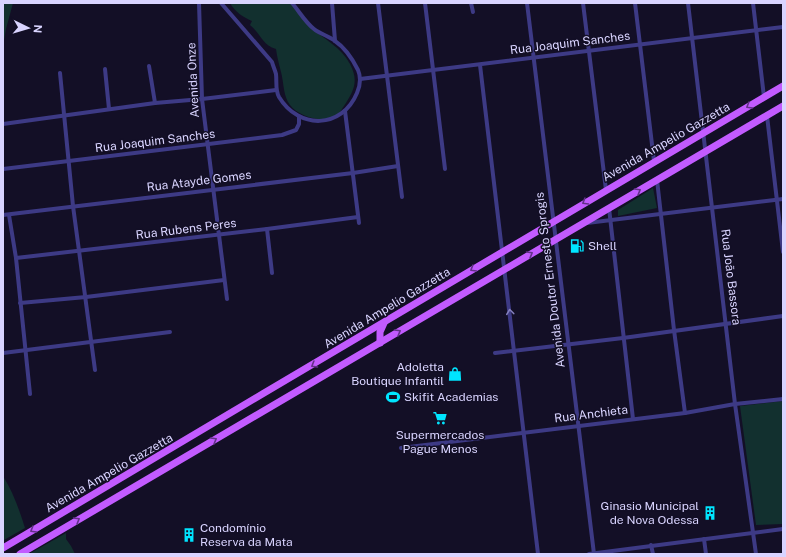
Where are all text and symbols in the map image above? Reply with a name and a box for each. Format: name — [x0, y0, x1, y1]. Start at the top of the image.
north arrow — [8, 8, 48, 48]
text: N — [32, 24, 44, 34]
street label: Rua Joaquim Sanches — [509, 29, 631, 57]
street label: Avenida Onze — [184, 42, 202, 118]
street label: Avenida Ampelio Gazzetta — [600, 100, 732, 184]
one-way arrow — [746, 101, 753, 109]
street label: Rua Joaquim Sanches — [94, 127, 216, 155]
street label: Rua Atayde Gomes — [146, 168, 252, 194]
one-way arrow — [634, 188, 641, 195]
street label: Avenida Doutor Ernesto Sprogis — [532, 191, 568, 369]
one-way arrow — [582, 198, 589, 205]
street label: Rua Rubens Peres — [135, 216, 237, 242]
street label: Rua João Bassora — [718, 228, 744, 326]
fuel station icon: Shell — [569, 238, 585, 254]
place label: Shell — [588, 239, 617, 253]
one-way arrow — [526, 251, 533, 258]
street label: Avenida Ampelio Gazzetta — [321, 265, 453, 351]
one-way arrow — [470, 265, 477, 272]
one-way arrow — [506, 309, 515, 315]
one-way arrow — [394, 330, 401, 337]
one-way arrow — [311, 360, 318, 367]
place label: Adoletta Boutique Infantil — [351, 360, 444, 388]
shop icon: Adoletta Boutique Infantil — [447, 366, 463, 382]
sports icon: Skifit Academias — [385, 389, 401, 405]
place label: Skifit Academias — [404, 390, 498, 404]
street label: Rua Anchieta — [553, 403, 629, 425]
supermarket icon: Supermercados Pague Menos — [432, 410, 448, 426]
place label: Supermercados Pague Menos — [396, 428, 484, 456]
street label: Avenida Ampelio Gazzetta — [43, 431, 175, 515]
one-way arrow — [210, 438, 217, 445]
place label: Ginasio Municipal de Nova Odessa — [601, 499, 699, 527]
building icon: Ginasio Municipal de Nova Odessa — [702, 505, 718, 521]
one-way arrow — [73, 518, 80, 525]
place label: Condomínio Reserva da Mata — [200, 521, 293, 549]
one-way arrow — [30, 526, 37, 533]
building icon: Condomínio Reserva da Mata — [181, 527, 197, 543]

